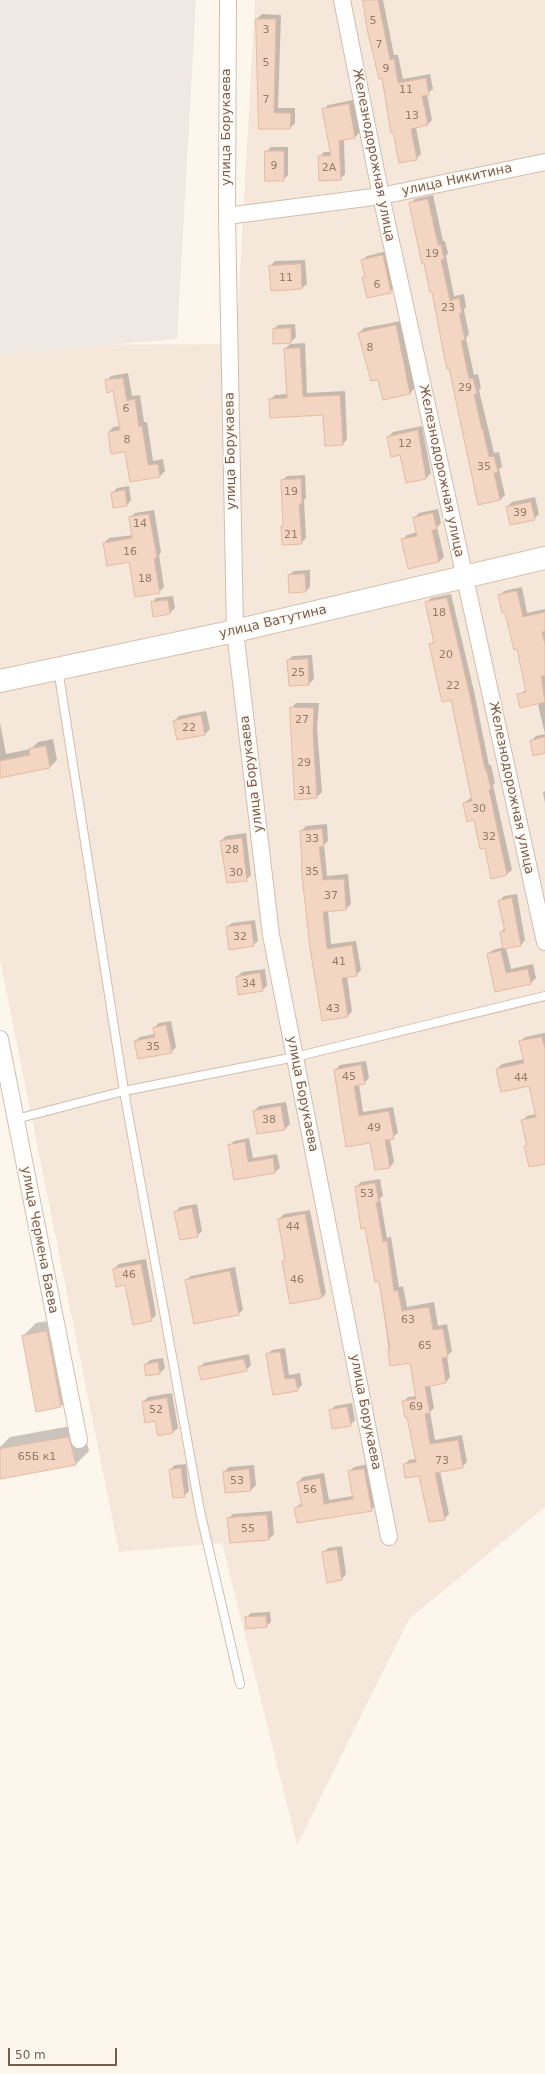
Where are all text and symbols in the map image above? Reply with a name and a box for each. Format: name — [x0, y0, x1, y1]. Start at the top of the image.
house number: 5 — [370, 14, 376, 28]
house number: 3 — [263, 23, 269, 37]
house number: 7 — [376, 38, 382, 52]
house number: 5 — [263, 56, 269, 70]
house number: 9 — [383, 62, 389, 76]
street label: Железнодорожная улица — [349, 67, 397, 243]
street label: улица Борукаева — [219, 68, 235, 186]
house number: 11 — [399, 83, 413, 97]
house number: 7 — [263, 93, 269, 107]
house number: 13 — [405, 109, 419, 123]
house number: 9 — [271, 159, 277, 173]
house number: 2А — [322, 161, 336, 175]
street label: улица Никитина — [400, 161, 514, 199]
house number: 19 — [425, 247, 439, 261]
house number: 11 — [279, 271, 293, 285]
house number: 6 — [374, 278, 380, 292]
house number: 23 — [441, 301, 455, 315]
house number: 8 — [367, 341, 373, 355]
house number: 29 — [458, 381, 472, 395]
street label: Железнодорожная улица — [415, 383, 467, 559]
street label: улица Борукаева — [222, 392, 240, 510]
house number: 6 — [123, 402, 129, 416]
house number: 8 — [124, 433, 130, 447]
house number: 12 — [398, 437, 412, 451]
house number: 35 — [477, 460, 491, 474]
house number: 19 — [284, 485, 298, 499]
house number: 39 — [513, 506, 527, 520]
house number: 14 — [133, 517, 147, 531]
house number: 21 — [284, 528, 298, 542]
house number: 16 — [123, 545, 137, 559]
house number: 18 — [138, 572, 152, 586]
street label: улица Ватутина — [218, 602, 328, 642]
house number: 18 — [432, 606, 446, 620]
house number: 20 — [439, 648, 453, 662]
house number: 25 — [291, 666, 305, 680]
house number: 22 — [446, 679, 460, 693]
street label: Железнодорожная улица — [485, 700, 537, 876]
house number: 27 — [295, 713, 309, 727]
street label: улица Борукаева — [237, 715, 267, 833]
house number: 22 — [182, 721, 196, 735]
house number: 29 — [297, 756, 311, 770]
house number: 31 — [298, 784, 312, 798]
house number: 30 — [472, 802, 486, 816]
house number: 32 — [482, 830, 496, 844]
house number: 33 — [305, 832, 319, 846]
house number: 28 — [225, 843, 239, 857]
house number: 35 — [305, 865, 319, 879]
house number: 30 — [229, 866, 243, 880]
house number: 37 — [324, 889, 338, 903]
house number: 32 — [233, 930, 247, 944]
house number: 41 — [332, 955, 346, 969]
house number: 34 — [242, 977, 256, 991]
house number: 43 — [326, 1002, 340, 1016]
street label: улица Борукаева — [283, 1035, 321, 1153]
house number: 35 — [146, 1040, 160, 1054]
house number: 45 — [342, 1070, 356, 1084]
house number: 44 — [514, 1071, 528, 1085]
house number: 38 — [262, 1113, 276, 1127]
house number: 49 — [367, 1121, 381, 1135]
street label: улица Чермена Баева — [17, 1165, 61, 1315]
house number: 53 — [360, 1187, 374, 1201]
house number: 44 — [286, 1220, 300, 1234]
house number: 46 — [122, 1268, 136, 1282]
house number: 46 — [290, 1273, 304, 1287]
house number: 63 — [401, 1313, 415, 1327]
house number: 65 — [418, 1339, 432, 1353]
street label: улица Борукаева — [346, 1353, 384, 1471]
house number: 69 — [409, 1400, 423, 1414]
house number: 52 — [149, 1403, 163, 1417]
house number: 65Б к1 — [18, 1450, 56, 1464]
house number: 73 — [435, 1454, 449, 1468]
house number: 53 — [230, 1474, 244, 1488]
house number: 56 — [303, 1483, 317, 1497]
house number: 55 — [241, 1522, 255, 1536]
scale bar — [10, 2040, 119, 2066]
text: 50 m — [15, 2048, 46, 2062]

